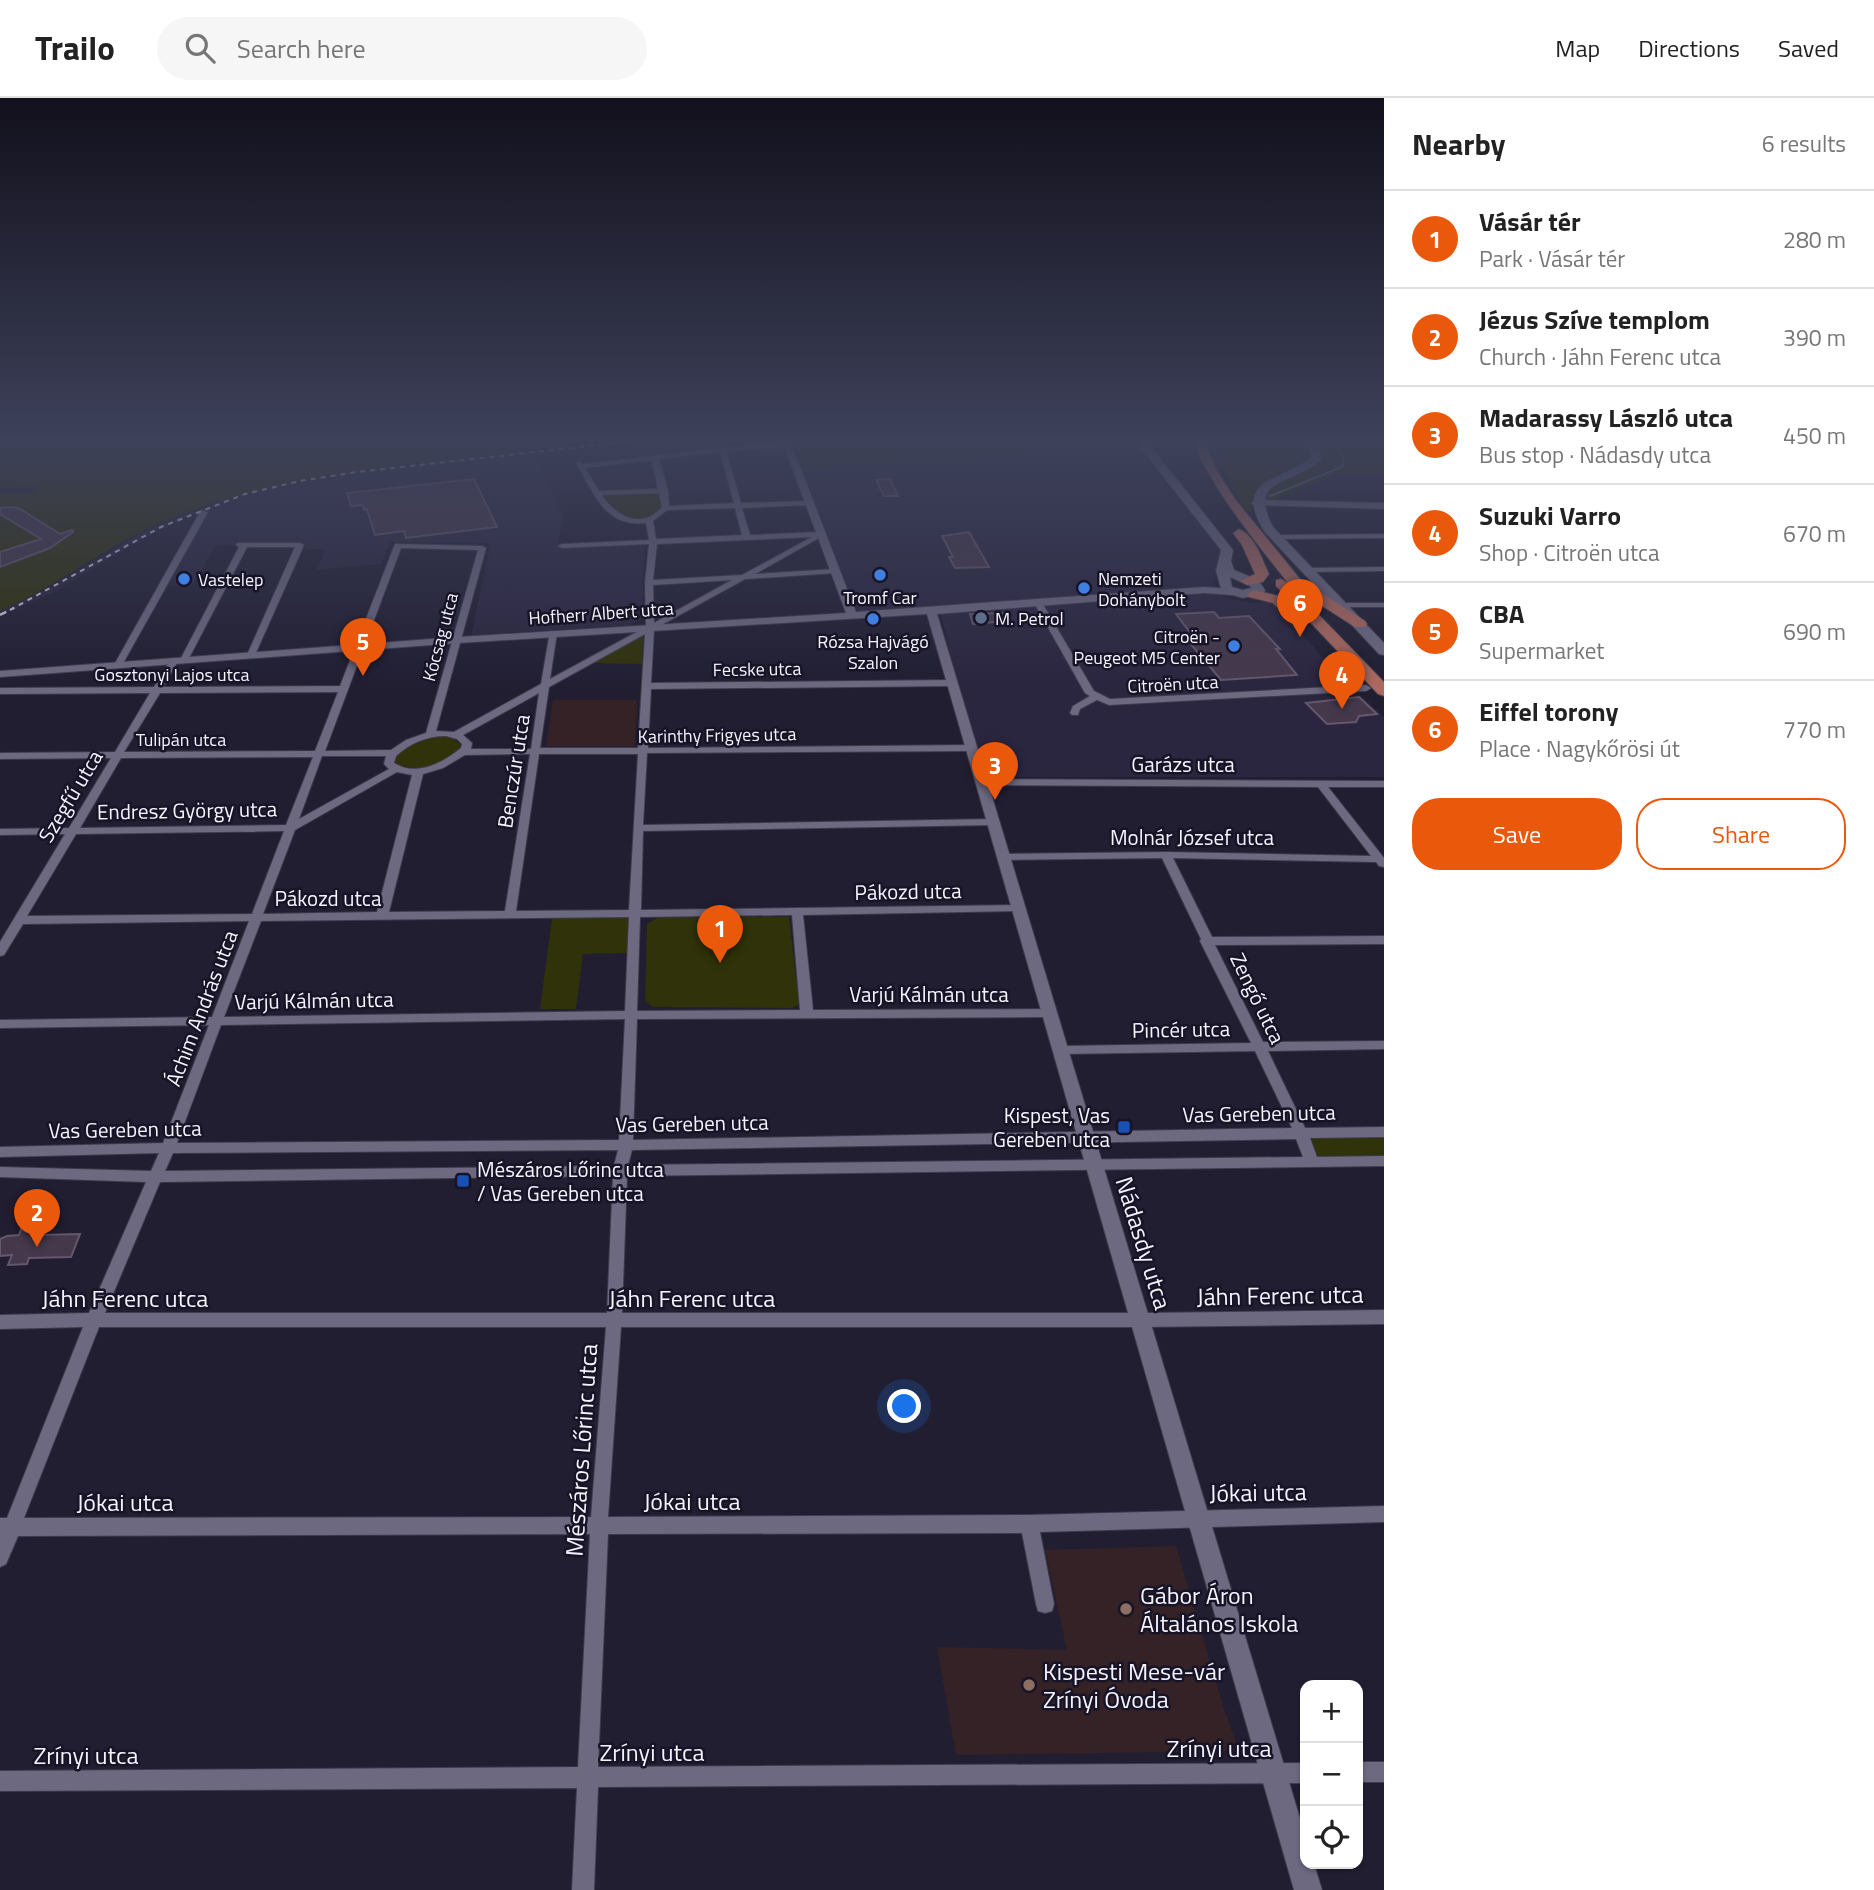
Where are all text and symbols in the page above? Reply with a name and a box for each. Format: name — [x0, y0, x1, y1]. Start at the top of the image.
search box — [157, 17, 647, 80]
text: Trailo — [35, 23, 115, 73]
icon: search — [181, 29, 219, 67]
text: Search here — [237, 29, 366, 68]
text: Map — [1555, 30, 1600, 66]
text: Directions — [1638, 30, 1740, 66]
text: Saved — [1778, 30, 1839, 66]
text: Nearby — [1412, 121, 1505, 167]
text: 6 results — [1762, 126, 1846, 161]
text: Vásár tér — [1479, 202, 1581, 241]
text: 1 — [1429, 222, 1441, 257]
text: 280 m — [1783, 222, 1846, 257]
text: Park · Vásár tér — [1479, 241, 1625, 276]
text: Jézus Szíve templom — [1479, 300, 1710, 339]
text: 2 — [1429, 320, 1441, 355]
text: 390 m — [1783, 320, 1846, 355]
text: Church · Jáhn Ferenc utca — [1479, 339, 1721, 374]
text: Madarassy László utca — [1479, 398, 1733, 437]
text: 3 — [1429, 418, 1441, 453]
text: 450 m — [1783, 418, 1846, 453]
text: Bus stop · Nádasdy utca — [1479, 437, 1711, 472]
text: Suzuki Varro — [1479, 496, 1621, 535]
text: 4 — [1429, 516, 1441, 551]
text: 670 m — [1783, 516, 1846, 551]
text: Shop · Citroën utca — [1479, 535, 1660, 570]
place label: Nemzeti Dohánybolt — [1098, 565, 1186, 613]
place label: Vastelep — [198, 566, 264, 593]
marker: Tromf Car — [872, 567, 888, 583]
marker: Vastelep — [176, 571, 192, 587]
pin: 6 — [1277, 579, 1323, 637]
marker: Nemzeti Dohánybolt — [1076, 580, 1092, 596]
place label: Tromf Car — [843, 584, 917, 611]
street label: Kócsag utca — [415, 590, 465, 684]
street label: Hofherr Albert utca — [528, 594, 674, 632]
text: CBA — [1479, 594, 1524, 633]
place label: M. Petrol — [995, 605, 1064, 632]
marker: M. Petrol — [973, 610, 989, 626]
marker: Rózsa Hajvágó Szalon — [865, 611, 881, 627]
text: 5 — [1429, 614, 1441, 649]
text: 690 m — [1783, 614, 1846, 649]
pin: 5 — [340, 618, 386, 676]
place label: Citroën - Peugeot M5 Center — [1074, 623, 1220, 671]
place label: Rózsa Hajvágó Szalon — [817, 628, 929, 676]
text: Supermarket — [1479, 633, 1604, 668]
marker: Citroën - Peugeot M5 Center — [1226, 638, 1242, 654]
pin: 4 — [1319, 651, 1365, 709]
street label: Fecske utca — [712, 655, 802, 683]
street label: Gosztonyi Lajos utca — [94, 661, 250, 688]
street label: Citroën utca — [1127, 668, 1219, 700]
text: Eiffel torony — [1479, 692, 1619, 731]
street label: Benczúr utca — [488, 711, 538, 830]
text: 6 — [1429, 712, 1441, 747]
text: 770 m — [1783, 712, 1846, 747]
street label: Karinthy Frigyes utca — [637, 720, 797, 750]
street label: Tulipán utca — [136, 726, 226, 753]
text: Place · Nagykőrösi út — [1479, 731, 1680, 766]
pin: 3 — [972, 742, 1018, 800]
street label: Szegfű utca — [30, 743, 111, 848]
street label: Garázs utca — [1131, 748, 1235, 780]
street label: Endresz György utca — [97, 792, 278, 828]
button: Save — [1412, 798, 1622, 870]
button: Share — [1636, 798, 1846, 870]
street label: Molnár József utca — [1110, 821, 1274, 853]
street label: Pákozd utca — [854, 874, 962, 908]
street label: Pákozd utca — [274, 882, 382, 914]
pin: 1 — [697, 905, 743, 963]
street label: Áchim András utca — [157, 925, 246, 1091]
street label: Zengő utca — [1222, 947, 1294, 1049]
street label: Varjú Kálmán utca — [849, 978, 1009, 1010]
street label: Varjú Kálmán utca — [234, 983, 394, 1017]
street label: Pincér utca — [1132, 1012, 1231, 1046]
street label: Vas Gereben utca — [1182, 1096, 1336, 1130]
place label: Kispest, Vas Gereben utca — [993, 1099, 1110, 1155]
street label: Vas Gereben utca — [615, 1106, 769, 1140]
street label: Vas Gereben utca — [48, 1112, 202, 1146]
marker: Kispest, Vas Gereben utca — [1116, 1119, 1132, 1135]
place label: Mészáros Lőrinc utca / Vas Gereben utca — [477, 1153, 664, 1209]
street label: Nádasdy utca — [1107, 1172, 1181, 1314]
marker: Mészáros Lőrinc utca / Vas Gereben utca — [455, 1173, 471, 1189]
pin: 2 — [14, 1189, 60, 1247]
street label: Jáhn Ferenc utca — [1196, 1276, 1364, 1314]
street label: Jáhn Ferenc utca — [42, 1280, 208, 1316]
street label: Jáhn Ferenc utca — [609, 1280, 775, 1316]
street label: Mészáros Lőrinc utca — [556, 1342, 606, 1558]
your location — [887, 1389, 921, 1423]
street label: Jókai utca — [1209, 1473, 1307, 1511]
street label: Jókai utca — [643, 1483, 741, 1519]
street label: Jókai utca — [76, 1484, 174, 1520]
place label: Gábor Áron Általános Iskola — [1140, 1577, 1298, 1641]
marker: Gábor Áron Általános Iskola — [1118, 1601, 1134, 1617]
place label: Kispesti Mese-vár Zrínyi Óvoda — [1043, 1653, 1225, 1717]
marker: Kispesti Mese-vár Zrínyi Óvoda — [1021, 1677, 1037, 1693]
map controls — [1300, 1680, 1363, 1869]
button: + — [1300, 1680, 1363, 1743]
street label: Zrínyi utca — [1167, 1730, 1271, 1766]
street label: Zrínyi utca — [600, 1734, 704, 1770]
street label: Zrínyi utca — [34, 1737, 138, 1773]
button: − — [1300, 1743, 1363, 1806]
button: locate — [1300, 1806, 1363, 1869]

